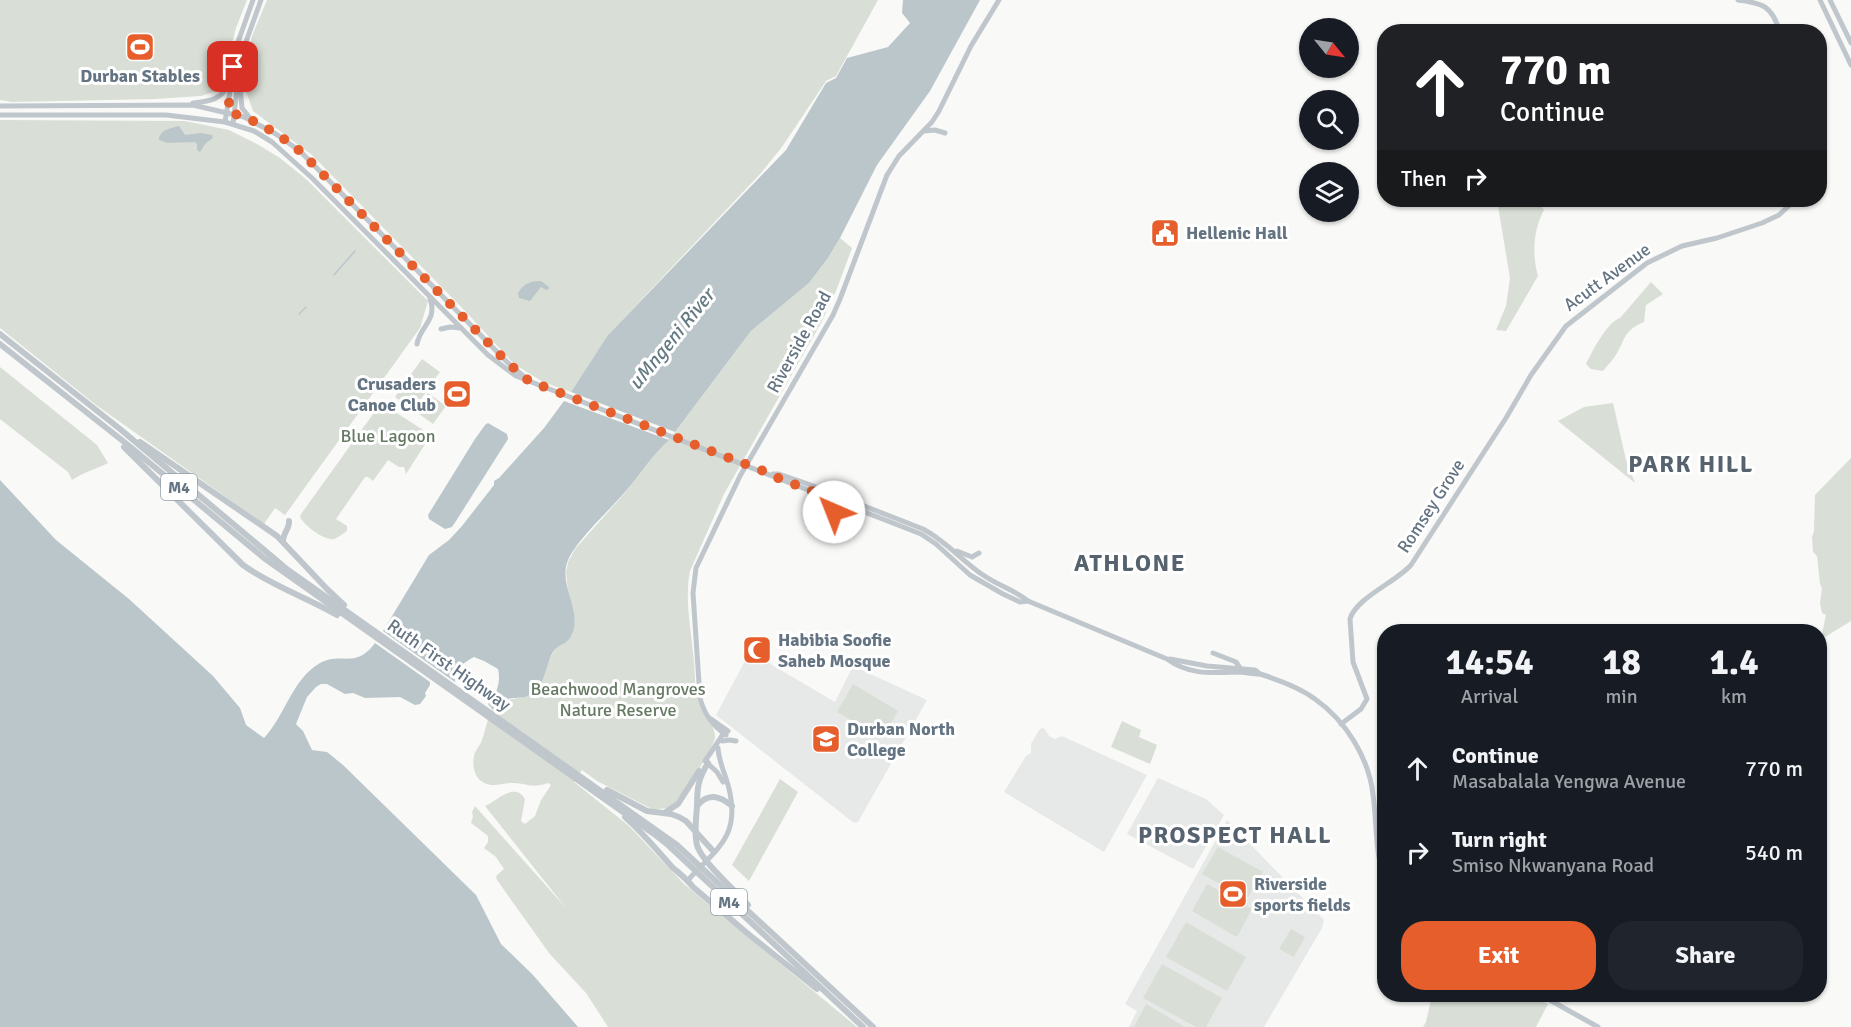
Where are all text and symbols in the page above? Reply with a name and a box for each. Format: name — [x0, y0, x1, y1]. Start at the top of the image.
north arrow — [1299, 18, 1359, 78]
map controls — [1299, 18, 1359, 222]
sports icon: Durban Stables — [124, 31, 156, 63]
pin — [207, 41, 258, 92]
text: 770 m — [1500, 45, 1611, 96]
icon: ahead — [1401, 48, 1479, 126]
icon: arrive — [216, 50, 249, 83]
place label: Durban Stables — [80, 65, 200, 87]
button: search — [1299, 90, 1359, 150]
text: Continue — [1500, 96, 1605, 129]
button: layers — [1299, 162, 1359, 222]
icon: right — [1459, 162, 1492, 195]
text: Then — [1401, 165, 1447, 192]
public building icon: Hellenic Hall — [1149, 217, 1181, 249]
place label: Hellenic Hall — [1186, 222, 1288, 244]
street label: Acutt Avenue — [1559, 238, 1655, 316]
water label: uMngeni River — [623, 282, 721, 395]
street label: Riverside Road — [762, 287, 836, 397]
place label: Crusaders Canoe Club — [348, 373, 436, 416]
sports icon: Crusaders Canoe Club — [441, 378, 473, 410]
park label: Blue Lagoon — [340, 425, 436, 447]
district label: PARK HILL — [1628, 449, 1754, 479]
street label: Romsey Grove — [1393, 455, 1469, 557]
road number: M4 — [161, 474, 197, 500]
position arrow — [802, 480, 866, 544]
district label: ATHLONE — [1074, 548, 1186, 578]
street label: Ruth First Highway — [383, 614, 515, 716]
place label: Habibia Soofie Saheb Mosque — [778, 629, 891, 672]
mosque icon: Habibia Soofie Saheb Mosque — [741, 634, 773, 666]
text: 14:54 — [1445, 640, 1534, 685]
text: 18 — [1602, 640, 1641, 685]
text: 1.4 — [1709, 640, 1759, 685]
park label: Beachwood Mangroves Nature Reserve — [530, 678, 706, 721]
text: Arrival — [1461, 684, 1518, 709]
text: min — [1605, 684, 1638, 709]
text: km — [1721, 684, 1747, 709]
place label: Durban North College — [847, 718, 955, 761]
school or university icon: Durban North College — [810, 723, 842, 755]
text: Continue — [1452, 742, 1539, 769]
icon: ahead — [1401, 752, 1434, 785]
text: 770 m — [1745, 755, 1803, 782]
text: Masabalala Yengwa Avenue — [1452, 769, 1686, 794]
district label: PROSPECT HALL — [1138, 820, 1332, 850]
text: Turn right — [1452, 826, 1547, 853]
icon: right — [1401, 836, 1434, 869]
text: 540 m — [1745, 839, 1803, 866]
text: Smiso Nkwanyana Road — [1452, 853, 1654, 878]
place label: Riverside sports fields — [1254, 873, 1351, 916]
sports icon: Riverside sports fields — [1217, 878, 1249, 910]
road number: M4 — [711, 889, 747, 915]
button: Exit — [1401, 921, 1596, 990]
button: Share — [1608, 921, 1803, 990]

